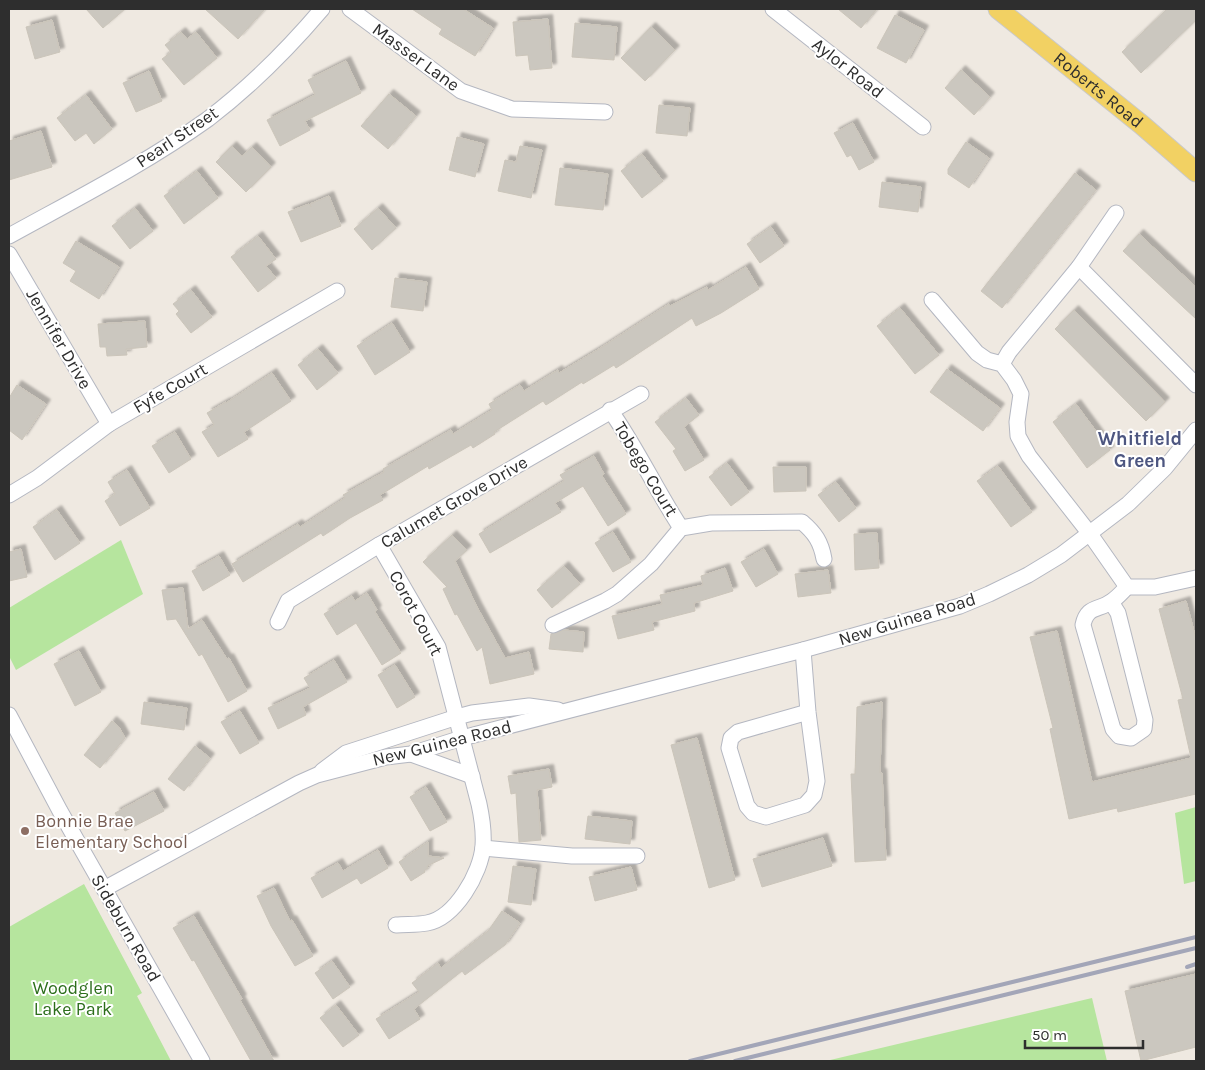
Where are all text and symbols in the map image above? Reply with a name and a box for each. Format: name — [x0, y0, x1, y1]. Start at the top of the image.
street label: Masser Lane — [368, 18, 464, 96]
street label: Aylor Road — [808, 33, 888, 103]
street label: Roberts Road — [1049, 47, 1148, 133]
street label: Pearl Street — [132, 101, 222, 173]
street label: Jennifer Drive — [22, 285, 96, 393]
street label: Fyfe Court — [129, 358, 211, 418]
street label: Tobego Court — [609, 418, 683, 521]
district label: Whitfield Green — [1098, 428, 1182, 472]
street label: Calumet Grove Drive — [376, 451, 532, 553]
street label: Corot Court — [384, 567, 448, 660]
street label: New Guinea Road — [836, 588, 978, 650]
street label: New Guinea Road — [370, 715, 514, 771]
place label: Bonnie Brae Elementary School — [35, 810, 188, 853]
marker: Bonnie Brae Elementary School — [19, 825, 31, 837]
street label: Sideburn Road — [86, 870, 166, 986]
park label: Woodglen Lake Park — [32, 977, 114, 1020]
scale bar — [1025, 1018, 1142, 1050]
text: 50 m — [1032, 1026, 1067, 1044]

